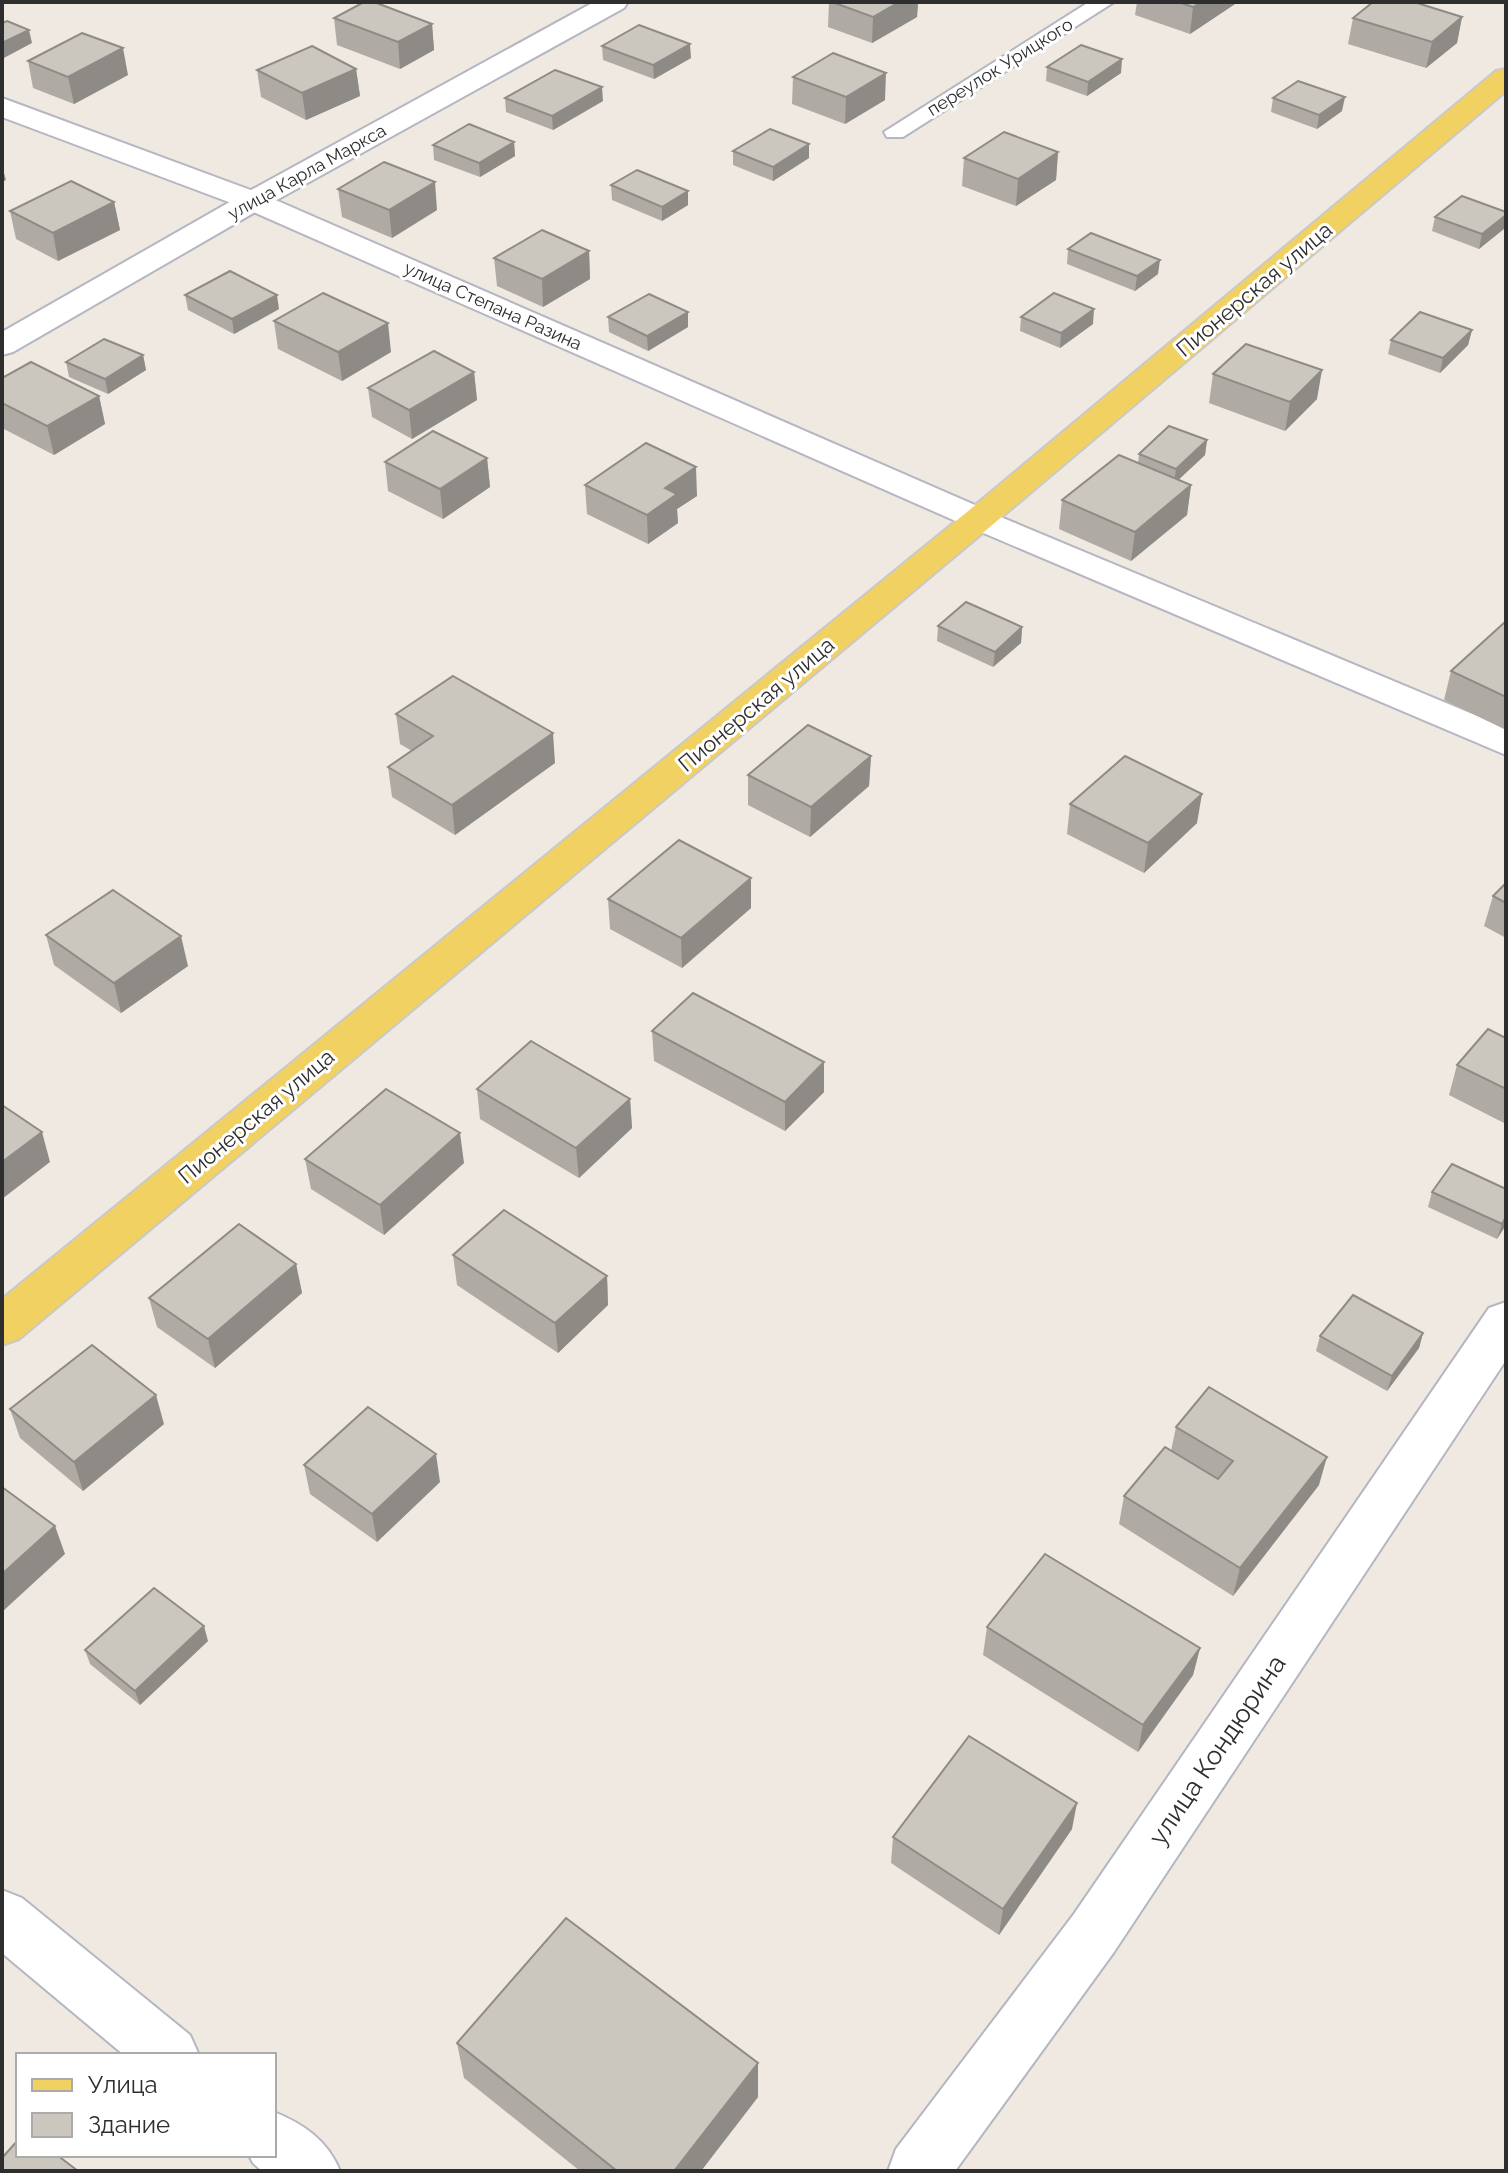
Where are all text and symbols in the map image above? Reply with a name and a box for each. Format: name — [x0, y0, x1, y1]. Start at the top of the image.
street label: переулок Урицкого — [923, 13, 1077, 120]
street label: улица Карла Маркса — [224, 119, 390, 224]
street label: Пионерская улица — [1171, 216, 1337, 362]
street label: улица Степана Разина — [401, 257, 585, 354]
street label: Пионерская улица — [673, 631, 839, 777]
street label: Пионерская улица — [173, 1043, 339, 1189]
street label: улица Кондюрина — [1142, 1649, 1292, 1851]
legend — [16, 2053, 276, 2157]
text: Улица — [88, 2070, 158, 2099]
text: Здание — [88, 2110, 170, 2139]

